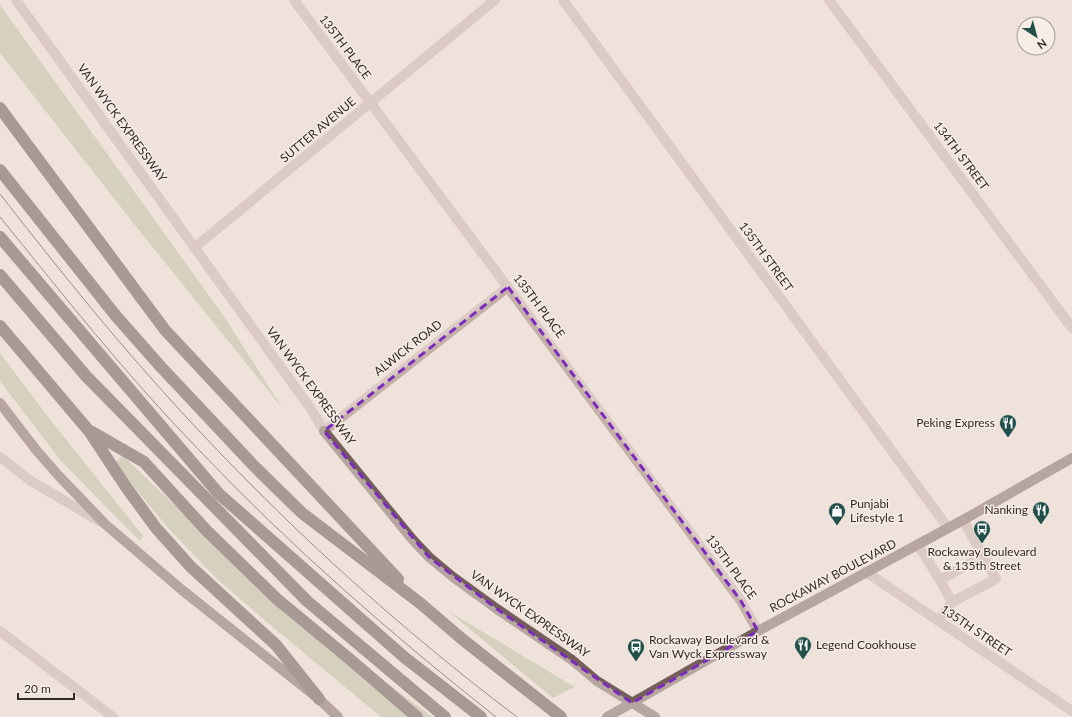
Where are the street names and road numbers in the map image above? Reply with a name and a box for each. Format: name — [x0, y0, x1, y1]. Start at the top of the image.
street label: 135TH PLACE — [316, 12, 374, 82]
street label: VAN WYCK EXPRESSWAY — [75, 61, 171, 185]
street label: SUTTER AVENUE — [277, 94, 359, 166]
street label: 134TH STREET — [931, 118, 992, 193]
street label: 135TH STREET — [736, 219, 797, 294]
street label: 135TH PLACE — [510, 271, 568, 341]
street label: ALWICK ROAD — [371, 316, 445, 379]
street label: VAN WYCK EXPRESSWAY — [264, 324, 360, 448]
street label: 135TH PLACE — [703, 531, 760, 602]
street label: ROCKAWAY BOULEVARD — [767, 536, 899, 615]
street label: VAN WYCK EXPRESSWAY — [468, 567, 593, 661]
street label: 135TH STREET — [938, 601, 1015, 660]

